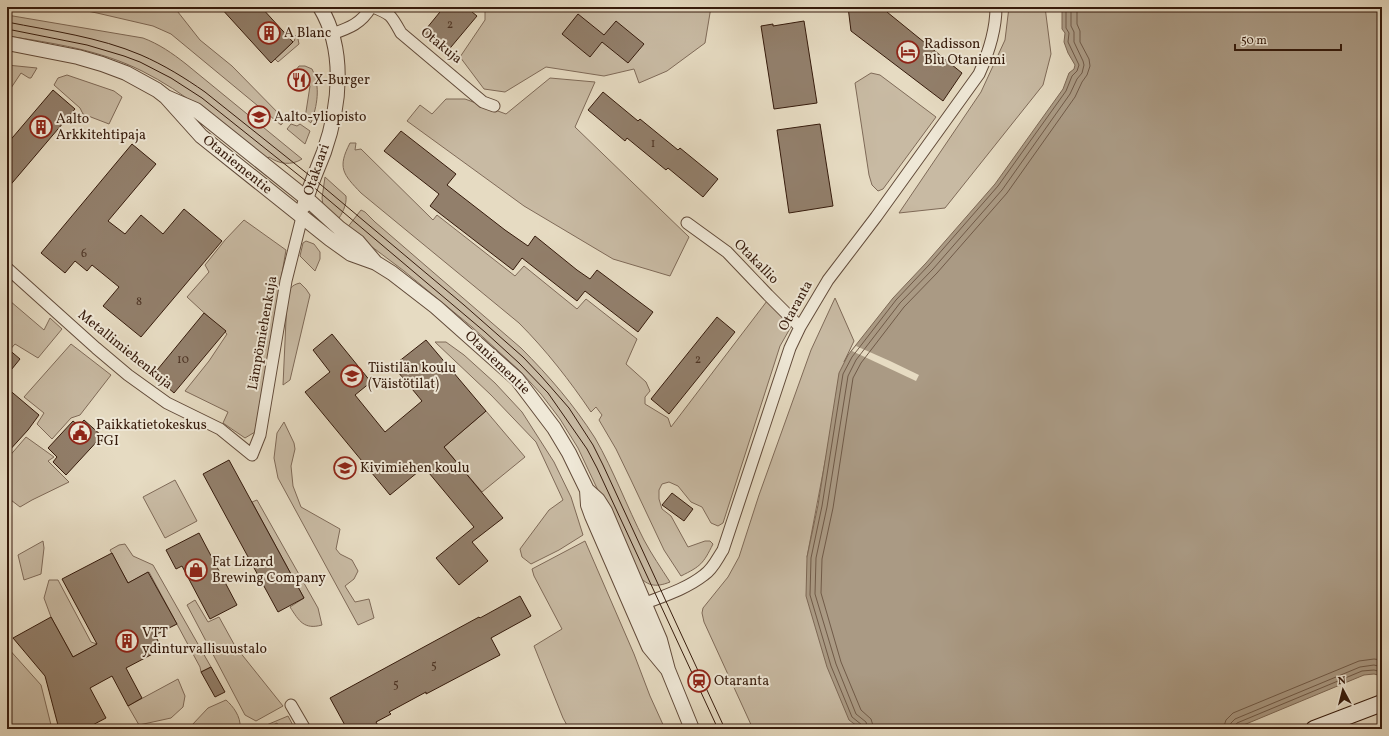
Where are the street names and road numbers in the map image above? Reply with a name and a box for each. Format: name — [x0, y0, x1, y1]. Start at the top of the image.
street label: Otakuja — [416, 23, 466, 69]
street label: Otaniementie — [198, 131, 276, 199]
street label: Otakaari — [299, 141, 335, 199]
street label: Otakallio — [729, 235, 783, 289]
street label: Lämpömiehenkuja — [244, 274, 282, 392]
street label: Otaranta — [774, 277, 818, 335]
street label: Metallimiehenkuja — [74, 306, 176, 394]
street label: Otaniementie — [460, 327, 534, 399]

